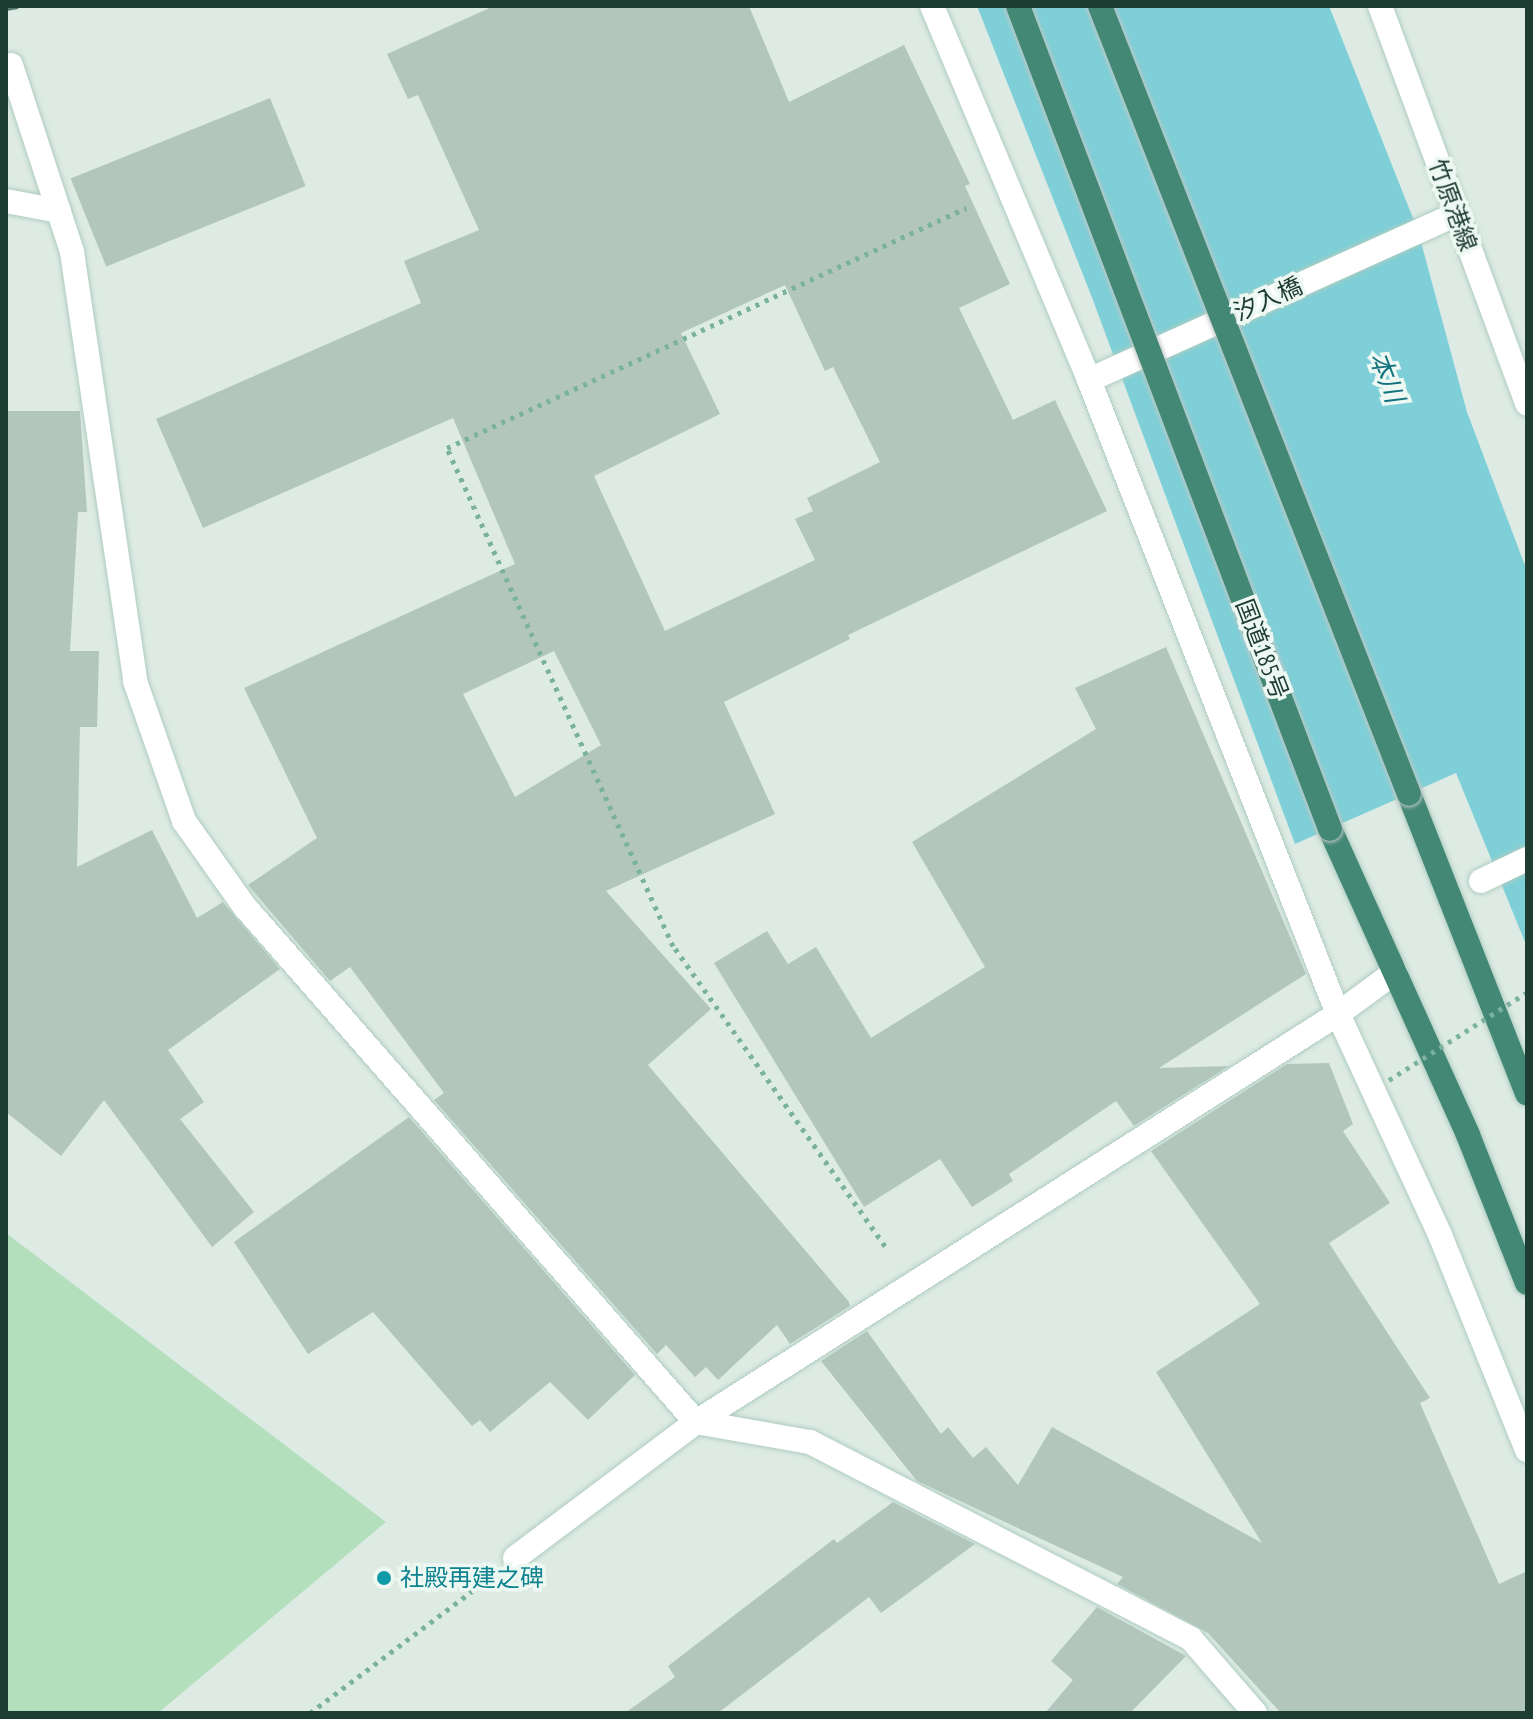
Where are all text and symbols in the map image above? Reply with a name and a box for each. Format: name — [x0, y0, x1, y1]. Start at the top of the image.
street label: 竹原港線 — [1423, 155, 1483, 255]
street label: 汐入橋 — [1229, 271, 1307, 327]
water label: 本川 — [1363, 347, 1411, 407]
street label: 国道185号 — [1230, 595, 1294, 703]
place label: 社殿再建之碑 — [400, 1564, 544, 1592]
marker: 社殿再建之碑 — [375, 1569, 393, 1587]

